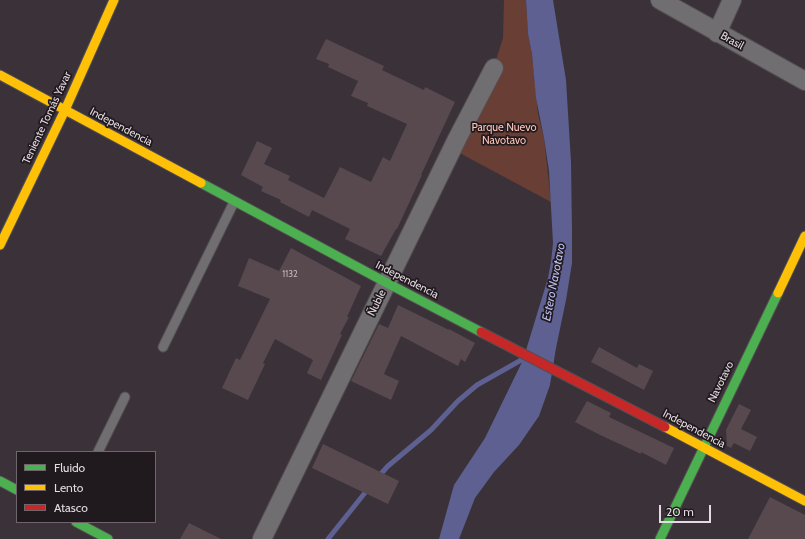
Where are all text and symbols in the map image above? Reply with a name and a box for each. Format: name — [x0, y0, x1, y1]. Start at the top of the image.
street label: Brasil — [718, 29, 746, 53]
street label: Teniente Tomás Yavar — [20, 70, 74, 166]
street label: Independencia — [87, 105, 155, 149]
park label: Parque Nuevo Navotavo — [471, 121, 537, 147]
water label: Estero Navotavo — [539, 242, 569, 322]
street label: Independencia — [373, 258, 441, 302]
house number: 1132 — [282, 269, 298, 279]
street label: Ñuble — [365, 288, 389, 318]
street label: Navotavo — [705, 359, 737, 405]
street label: Independencia — [660, 407, 728, 451]
legend — [16, 451, 156, 523]
text: Fluido — [54, 460, 85, 475]
text: Lento — [54, 480, 83, 495]
scale bar — [661, 497, 713, 523]
text: Atasco — [54, 500, 88, 515]
text: 20 m — [666, 504, 694, 519]

